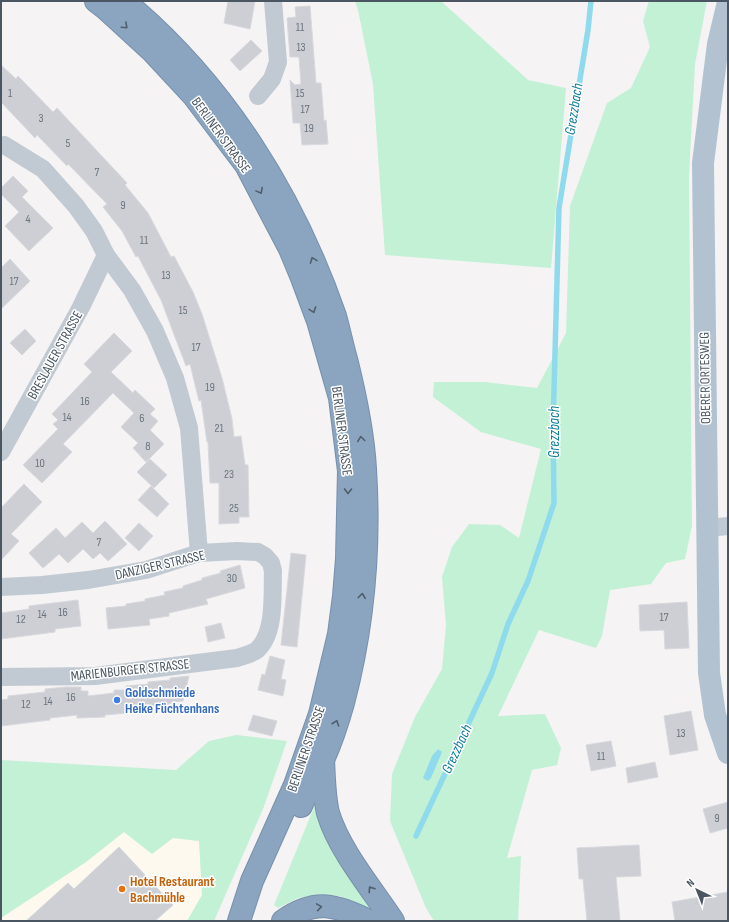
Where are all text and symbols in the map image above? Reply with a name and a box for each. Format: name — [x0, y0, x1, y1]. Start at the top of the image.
house number: 11 — [296, 20, 305, 35]
one-way arrow — [120, 22, 128, 29]
house number: 13 — [296, 40, 306, 55]
water label: Grezzbach — [561, 82, 587, 136]
house number: 1 — [8, 86, 13, 101]
house number: 15 — [295, 86, 305, 101]
street label: BERLINER STRASSE — [188, 94, 254, 176]
house number: 17 — [301, 102, 310, 117]
house number: 3 — [38, 111, 44, 126]
house number: 19 — [304, 121, 314, 136]
house number: 5 — [66, 136, 71, 151]
house number: 7 — [95, 165, 100, 180]
one-way arrow — [255, 187, 263, 194]
house number: 9 — [120, 198, 126, 213]
house number: 4 — [25, 212, 31, 227]
house number: 11 — [140, 233, 149, 248]
one-way arrow — [309, 257, 317, 264]
house number: 13 — [161, 268, 171, 283]
house number: 17 — [10, 274, 19, 289]
house number: 15 — [178, 303, 188, 318]
one-way arrow — [309, 306, 317, 313]
street label: BRESLAUER STRASSE — [24, 308, 86, 402]
street label: OBERER ORTESWEG — [696, 332, 714, 424]
house number: 17 — [192, 340, 201, 355]
house number: 19 — [205, 380, 215, 395]
street label: BERLINER STRASSE — [328, 386, 356, 477]
house number: 16 — [80, 394, 90, 409]
water label: Grezzbach — [545, 406, 564, 458]
house number: 14 — [62, 410, 72, 425]
house number: 6 — [139, 411, 145, 426]
house number: 21 — [214, 421, 224, 436]
one-way arrow — [357, 436, 366, 442]
house number: 8 — [145, 439, 151, 454]
house number: 10 — [35, 456, 45, 471]
house number: 23 — [224, 467, 234, 482]
one-way arrow — [344, 488, 352, 494]
house number: 25 — [229, 501, 239, 516]
house number: 7 — [97, 535, 102, 550]
street label: DANZIGER STRASSE — [114, 546, 207, 584]
house number: 30 — [227, 571, 237, 586]
one-way arrow — [357, 593, 366, 599]
house number: 16 — [58, 605, 68, 620]
house number: 14 — [37, 607, 47, 622]
house number: 17 — [660, 610, 669, 625]
house number: 12 — [16, 612, 26, 627]
street label: MARIENBURGER STRASSE — [70, 655, 190, 685]
place label: Goldschmiede Heike Füchtenhans — [125, 684, 219, 717]
house number: 16 — [66, 690, 76, 705]
house number: 14 — [43, 694, 53, 709]
marker: Goldschmiede Heike Füchtenhans — [112, 695, 122, 705]
house number: 12 — [21, 697, 31, 712]
street label: BERLINER STRASSE — [283, 704, 329, 794]
one-way arrow — [331, 720, 340, 727]
water label: Grezzbach — [437, 721, 477, 777]
house number: 13 — [676, 726, 686, 741]
house number: 11 — [597, 749, 606, 764]
house number: 9 — [714, 811, 720, 826]
north arrow — [677, 870, 717, 910]
place label: Hotel Restaurant Bachmühle — [130, 873, 215, 906]
text: N — [684, 876, 697, 890]
marker: Hotel Restaurant Bachmühle — [117, 884, 127, 894]
one-way arrow — [368, 886, 376, 893]
one-way arrow — [316, 903, 322, 911]

